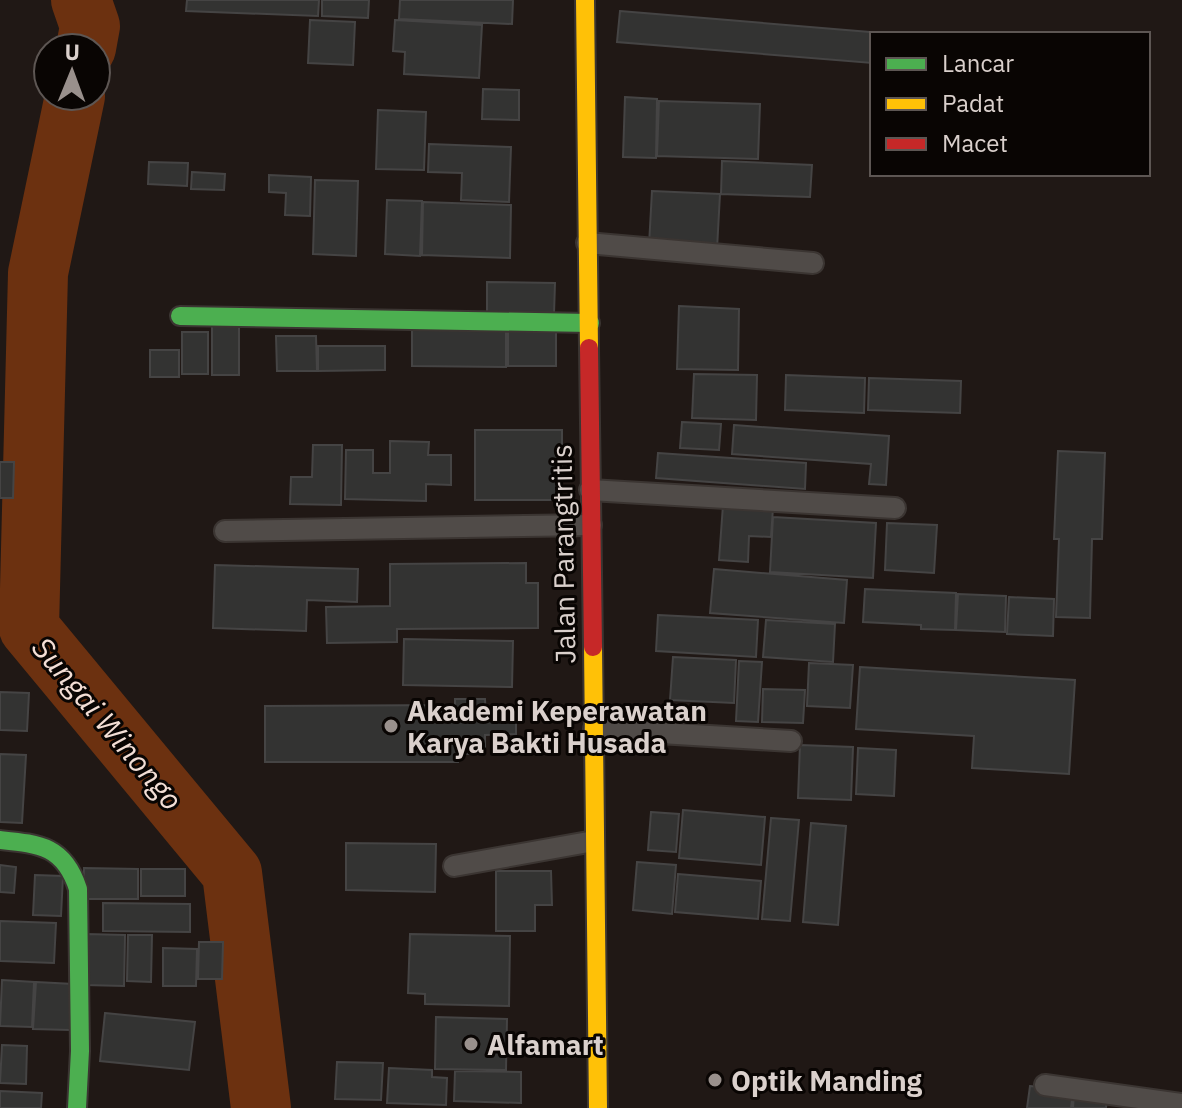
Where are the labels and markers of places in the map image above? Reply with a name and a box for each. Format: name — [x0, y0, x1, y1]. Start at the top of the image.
place label: Akademi Keperawatan Karya Bakti Husada — [407, 692, 707, 761]
marker: Akademi Keperawatan Karya Bakti Husada — [382, 717, 400, 735]
place label: Alfamart — [487, 1026, 604, 1063]
marker: Alfamart — [462, 1035, 480, 1053]
place label: Optik Manding — [731, 1062, 923, 1099]
marker: Optik Manding — [706, 1071, 724, 1089]

